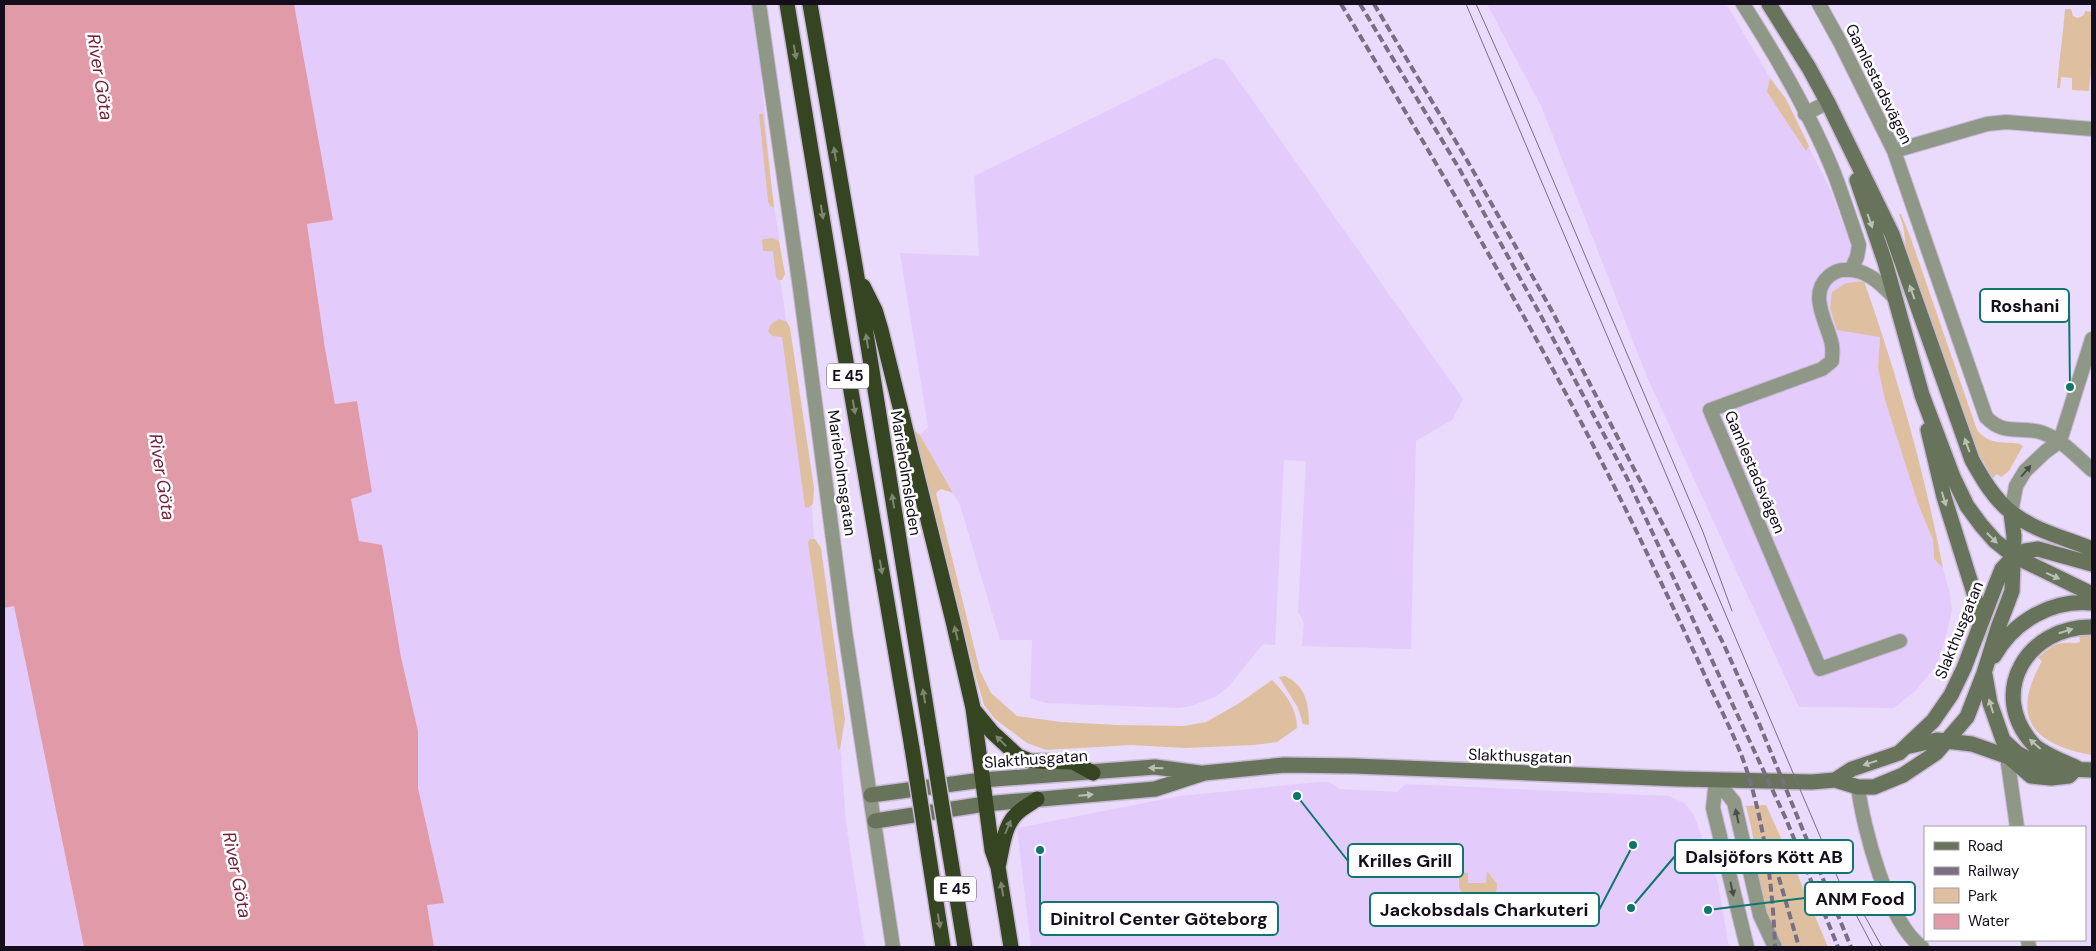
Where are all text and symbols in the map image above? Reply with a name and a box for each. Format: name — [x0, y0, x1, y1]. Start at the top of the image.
street label: Gamlestadsvägen — [1841, 20, 1917, 148]
water label: River Göta — [81, 32, 119, 122]
one-way arrow — [792, 44, 800, 60]
one-way arrow — [831, 146, 839, 162]
one-way arrow — [818, 205, 826, 221]
one-way arrow — [1867, 214, 1874, 229]
one-way arrow — [1908, 284, 1916, 299]
callout: Roshani — [1980, 289, 2069, 322]
text: Roshani — [1990, 294, 2060, 318]
one-way arrow — [862, 332, 870, 348]
road number: E 45 — [827, 364, 869, 388]
one-way arrow — [850, 399, 858, 415]
street label: Gamlestadsvägen — [1720, 407, 1790, 537]
street label: Marieholmsgatan — [823, 409, 861, 537]
street label: Marieholmsleden — [886, 409, 926, 537]
water label: River Göta — [143, 432, 181, 522]
one-way arrow — [1963, 438, 1970, 453]
one-way arrow — [2020, 465, 2032, 477]
one-way arrow — [1941, 491, 1949, 506]
one-way arrow — [888, 493, 896, 509]
one-way arrow — [1986, 531, 1998, 543]
one-way arrow — [878, 560, 886, 576]
one-way arrow — [2046, 572, 2060, 580]
street label: Slakthusgatan — [1930, 578, 1988, 682]
one-way arrow — [952, 625, 960, 640]
one-way arrow — [2059, 626, 2074, 634]
one-way arrow — [920, 688, 928, 704]
one-way arrow — [1987, 698, 1995, 713]
one-way arrow — [995, 735, 1007, 747]
one-way arrow — [2029, 739, 2042, 750]
street label: Slakthusgatan — [1468, 744, 1572, 768]
street label: Slakthusgatan — [983, 745, 1089, 773]
one-way arrow — [1863, 760, 1878, 768]
one-way arrow — [1148, 763, 1164, 771]
one-way arrow — [1078, 791, 1094, 799]
one-way arrow — [1733, 808, 1741, 824]
one-way arrow — [1005, 820, 1013, 834]
legend — [1924, 826, 2086, 941]
water label: River Göta — [217, 830, 257, 920]
text: Road — [1968, 836, 2003, 856]
callout: Dalsjöfors Kött AB — [1675, 840, 1853, 873]
callout: Krilles Grill — [1348, 844, 1463, 877]
text: Dalsjöfors Kött AB — [1685, 845, 1843, 869]
text: Krilles Grill — [1358, 849, 1452, 873]
text: Railway — [1968, 861, 2020, 881]
road number: E 45 — [934, 876, 976, 902]
one-way arrow — [998, 881, 1006, 896]
one-way arrow — [1728, 882, 1736, 897]
callout: ANM Food — [1805, 882, 1915, 915]
text: Park — [1968, 886, 1998, 906]
text: ANM Food — [1815, 887, 1905, 911]
callout: Jackobsdals Charkuteri — [1370, 893, 1599, 926]
text: Jackobsdals Charkuteri — [1380, 898, 1588, 922]
callout: Dinitrol Center Göteborg — [1040, 902, 1278, 935]
text: Dinitrol Center Göteborg — [1050, 907, 1268, 931]
text: Water — [1968, 911, 2010, 931]
one-way arrow — [935, 913, 943, 929]

